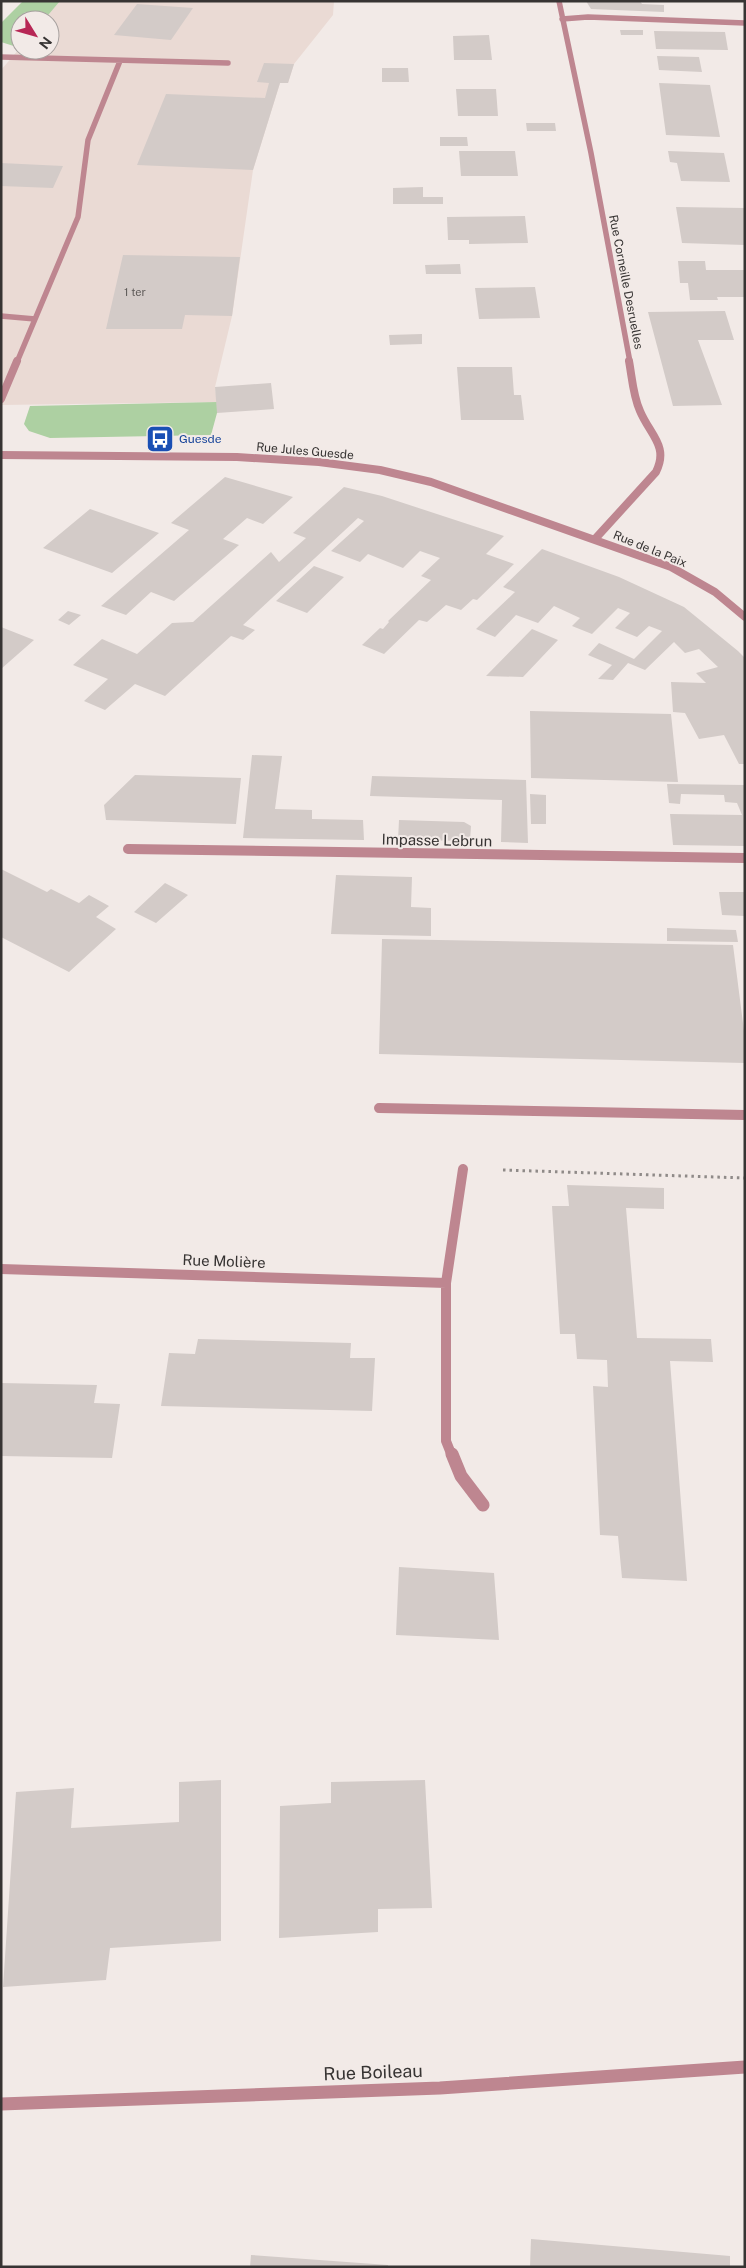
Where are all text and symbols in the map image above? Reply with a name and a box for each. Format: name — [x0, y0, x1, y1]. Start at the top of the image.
north arrow — [10, 10, 60, 60]
text: N — [36, 34, 55, 52]
street label: Rue Corneille Desruelles — [606, 214, 646, 350]
house number: 1 ter — [124, 286, 146, 298]
bus stop icon: Guesde — [145, 424, 175, 454]
place label: Guesde — [179, 432, 222, 446]
street label: Rue Jules Guesde — [256, 440, 355, 462]
street label: Rue de la Paix — [611, 528, 689, 570]
street label: Impasse Lebrun — [382, 831, 492, 849]
street label: Rue Molière — [182, 1251, 266, 1271]
street label: Rue Boileau — [323, 2060, 423, 2084]

